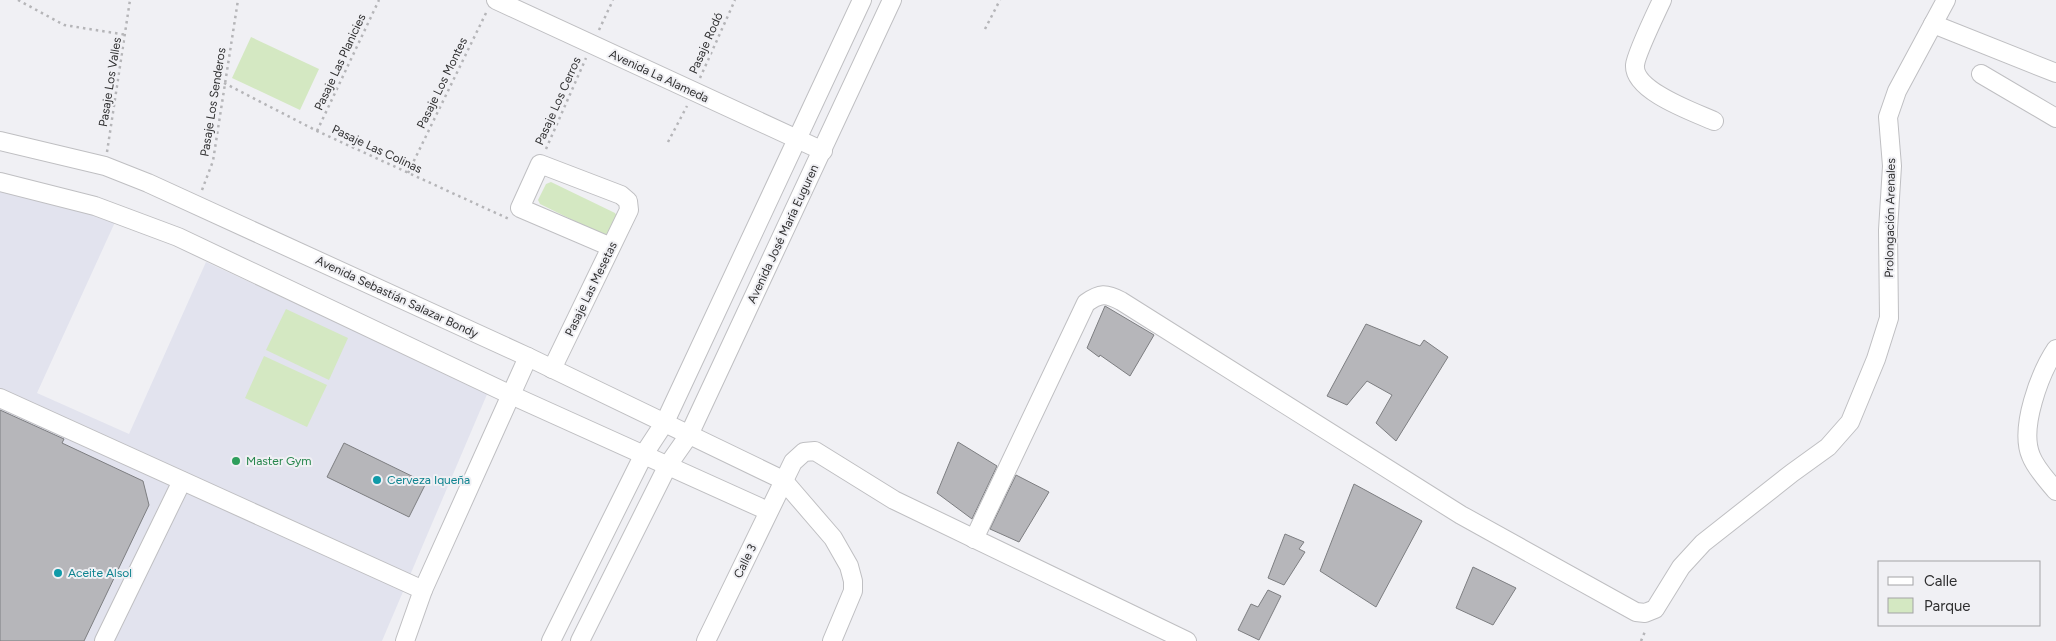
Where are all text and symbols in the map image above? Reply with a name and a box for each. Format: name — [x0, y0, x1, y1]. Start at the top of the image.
street label: Pasaje Rodó — [686, 10, 726, 76]
street label: Pasaje Las Planicies — [311, 11, 369, 113]
street label: Pasaje Los Montes — [414, 35, 470, 131]
street label: Pasaje Los Valles — [96, 36, 124, 128]
street label: Pasaje Los Senderos — [197, 46, 229, 157]
street label: Avenida La Alameda — [607, 47, 711, 105]
street label: Pasaje Los Cerros — [532, 54, 584, 147]
street label: Pasaje Las Colinas — [330, 122, 425, 176]
street label: Prolongación Arenales — [1882, 158, 1898, 278]
street label: Avenida José María Euguren — [745, 162, 821, 306]
street label: Pasaje Las Mesetas — [562, 239, 620, 339]
street label: Avenida Sebastián Salazar Bondy — [314, 253, 481, 341]
place label: Master Gym — [246, 454, 312, 468]
marker: Master Gym — [230, 455, 242, 467]
place label: Cerveza Iqueña — [387, 473, 470, 487]
marker: Cerveza Iqueña — [371, 474, 383, 486]
street label: Calle 3 — [731, 542, 759, 580]
legend — [1878, 561, 2041, 626]
place label: Aceite Alsol — [68, 566, 132, 580]
marker: Aceite Alsol — [52, 567, 64, 579]
text: Calle — [1924, 572, 1957, 590]
text: Parque — [1924, 597, 1971, 615]

